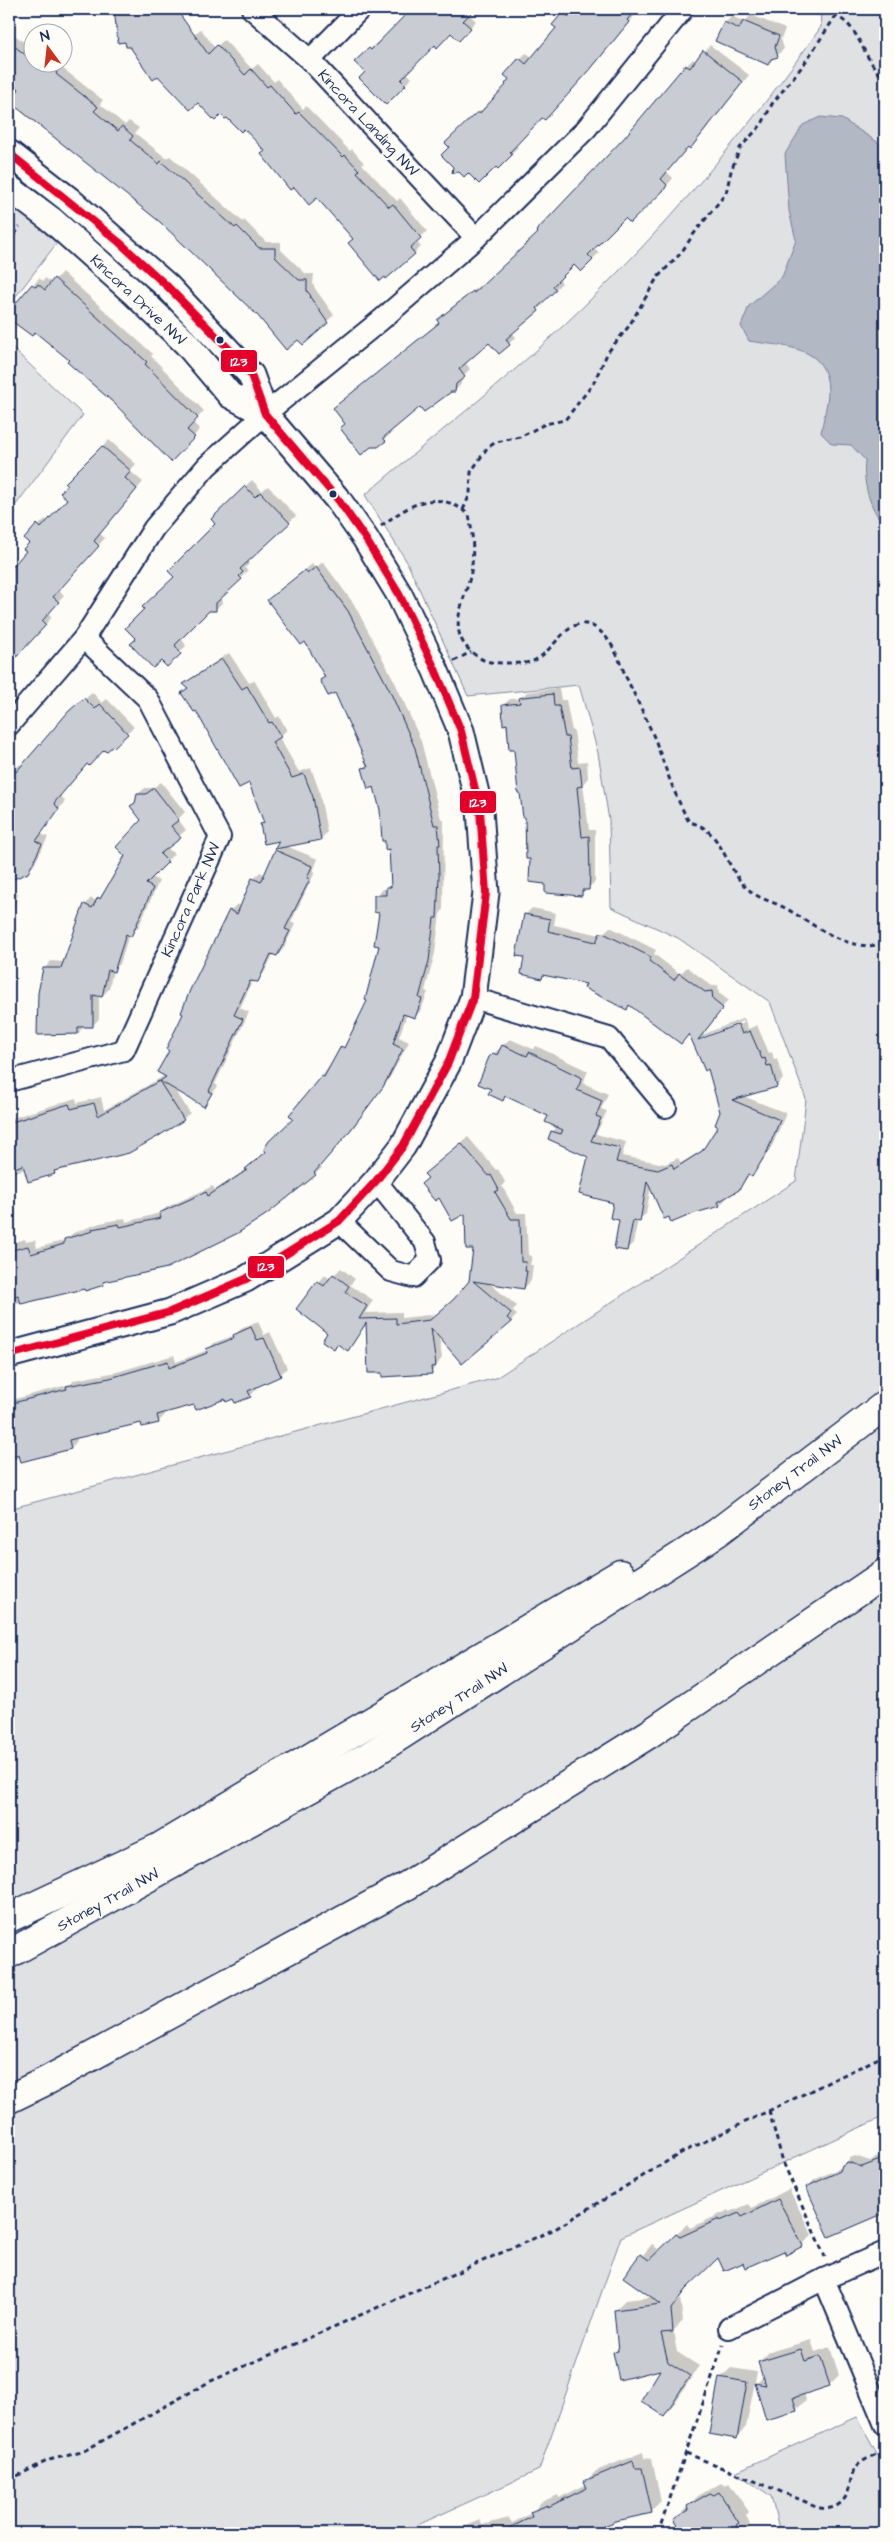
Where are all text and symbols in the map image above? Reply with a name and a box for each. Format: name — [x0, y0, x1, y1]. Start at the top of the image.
north arrow — [22, 22, 72, 72]
text: N — [38, 26, 52, 47]
street label: Kincora Landing NW — [312, 65, 423, 182]
street label: Kincora Drive NW — [85, 250, 191, 350]
unlabelled marker — [215, 335, 225, 345]
line badge: 123 — [220, 349, 258, 373]
text: 123 — [231, 352, 248, 372]
unlabelled marker — [328, 489, 338, 499]
line badge: 123 — [459, 790, 497, 814]
text: 123 — [470, 793, 487, 813]
street label: Kincora Park NW — [156, 840, 226, 960]
line badge: 123 — [247, 1255, 285, 1279]
text: 123 — [258, 1257, 275, 1277]
street label: Stoney Trail NW — [743, 1430, 847, 1516]
street label: Stoney Trail NW — [406, 1658, 513, 1739]
street label: Stoney Trail NW — [53, 1863, 163, 1938]

